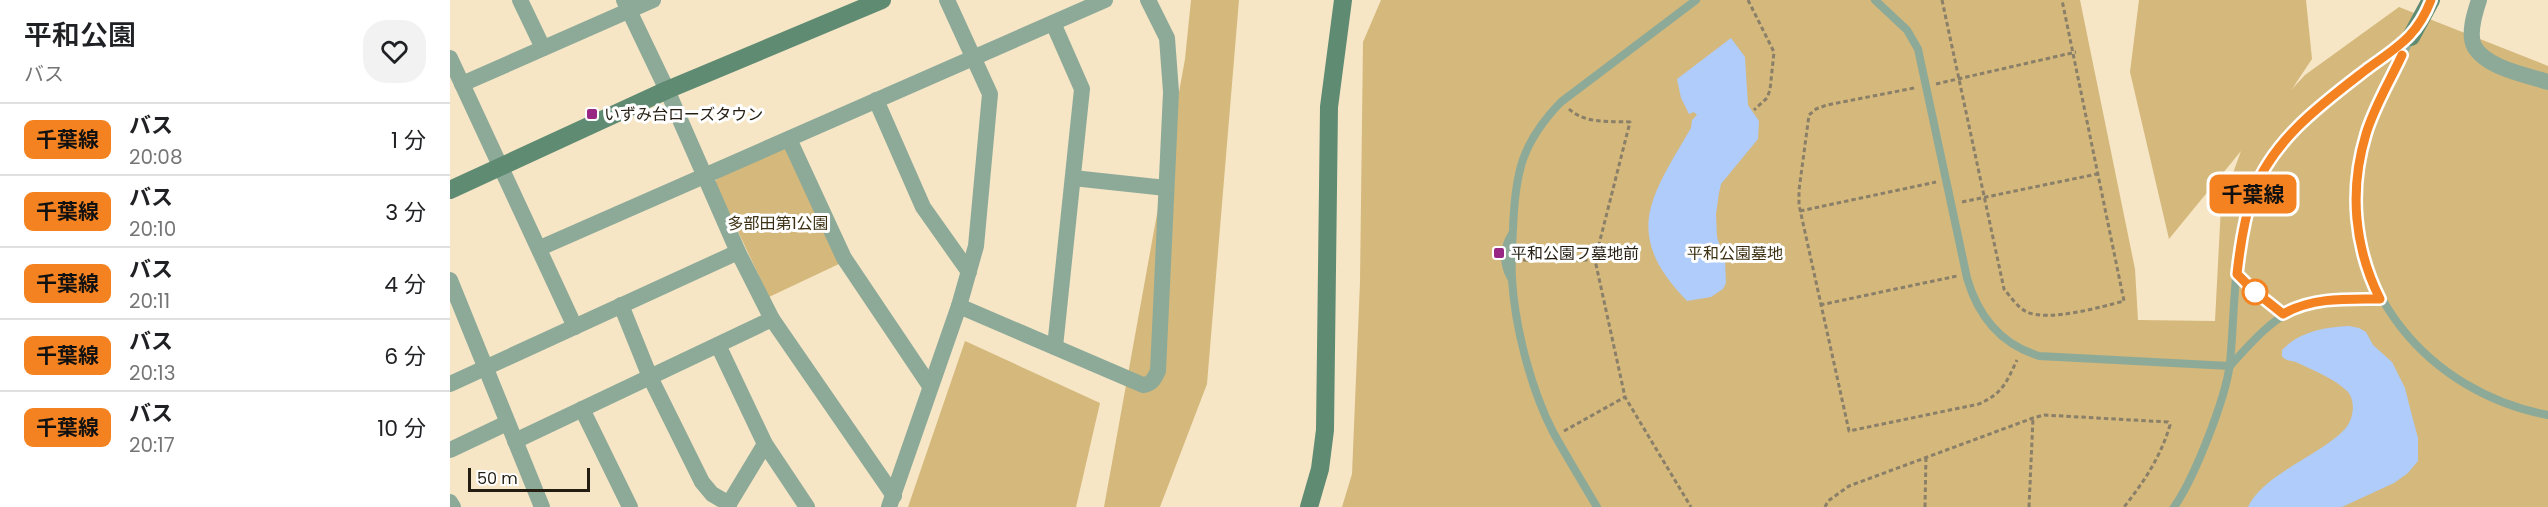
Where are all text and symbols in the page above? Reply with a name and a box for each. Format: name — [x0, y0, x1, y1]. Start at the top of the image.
text: 平和公園 — [24, 16, 136, 55]
button: heart — [363, 20, 426, 83]
text: バス — [24, 60, 64, 88]
place label: いずみ台ローズタウン — [604, 103, 763, 126]
marker: いずみ台ローズタウン — [585, 107, 599, 121]
text: バス — [129, 110, 173, 141]
text: 千葉線 — [36, 125, 99, 154]
text: 1 分 — [391, 125, 426, 156]
text: 20:08 — [129, 143, 183, 171]
line badge: 千葉線 — [2218, 174, 2288, 214]
text: 千葉線 — [2222, 180, 2285, 209]
text: バス — [129, 182, 173, 213]
text: 千葉線 — [36, 197, 99, 226]
text: 3 分 — [385, 197, 426, 228]
park label: 多部田第1公園 — [727, 212, 829, 235]
text: 20:10 — [129, 215, 176, 243]
place label: 平和公園フ墓地前 — [1511, 242, 1639, 265]
park label: 平和公園墓地 — [1687, 242, 1783, 265]
marker: 平和公園フ墓地前 — [1492, 246, 1506, 260]
text: バス — [129, 254, 173, 285]
text: 千葉線 — [36, 269, 99, 298]
text: 4 分 — [384, 269, 426, 300]
unlabelled marker — [2242, 279, 2268, 305]
text: 20:11 — [129, 287, 170, 315]
text: バス — [129, 326, 173, 357]
text: 千葉線 — [36, 341, 99, 370]
text: 6 分 — [384, 341, 426, 372]
text: 20:13 — [129, 359, 176, 387]
text: バス — [129, 398, 173, 429]
text: 千葉線 — [36, 413, 99, 442]
text: 10 分 — [377, 413, 426, 444]
text: 20:17 — [129, 431, 175, 459]
scale bar — [468, 465, 590, 492]
text: 50 m — [477, 467, 518, 490]

